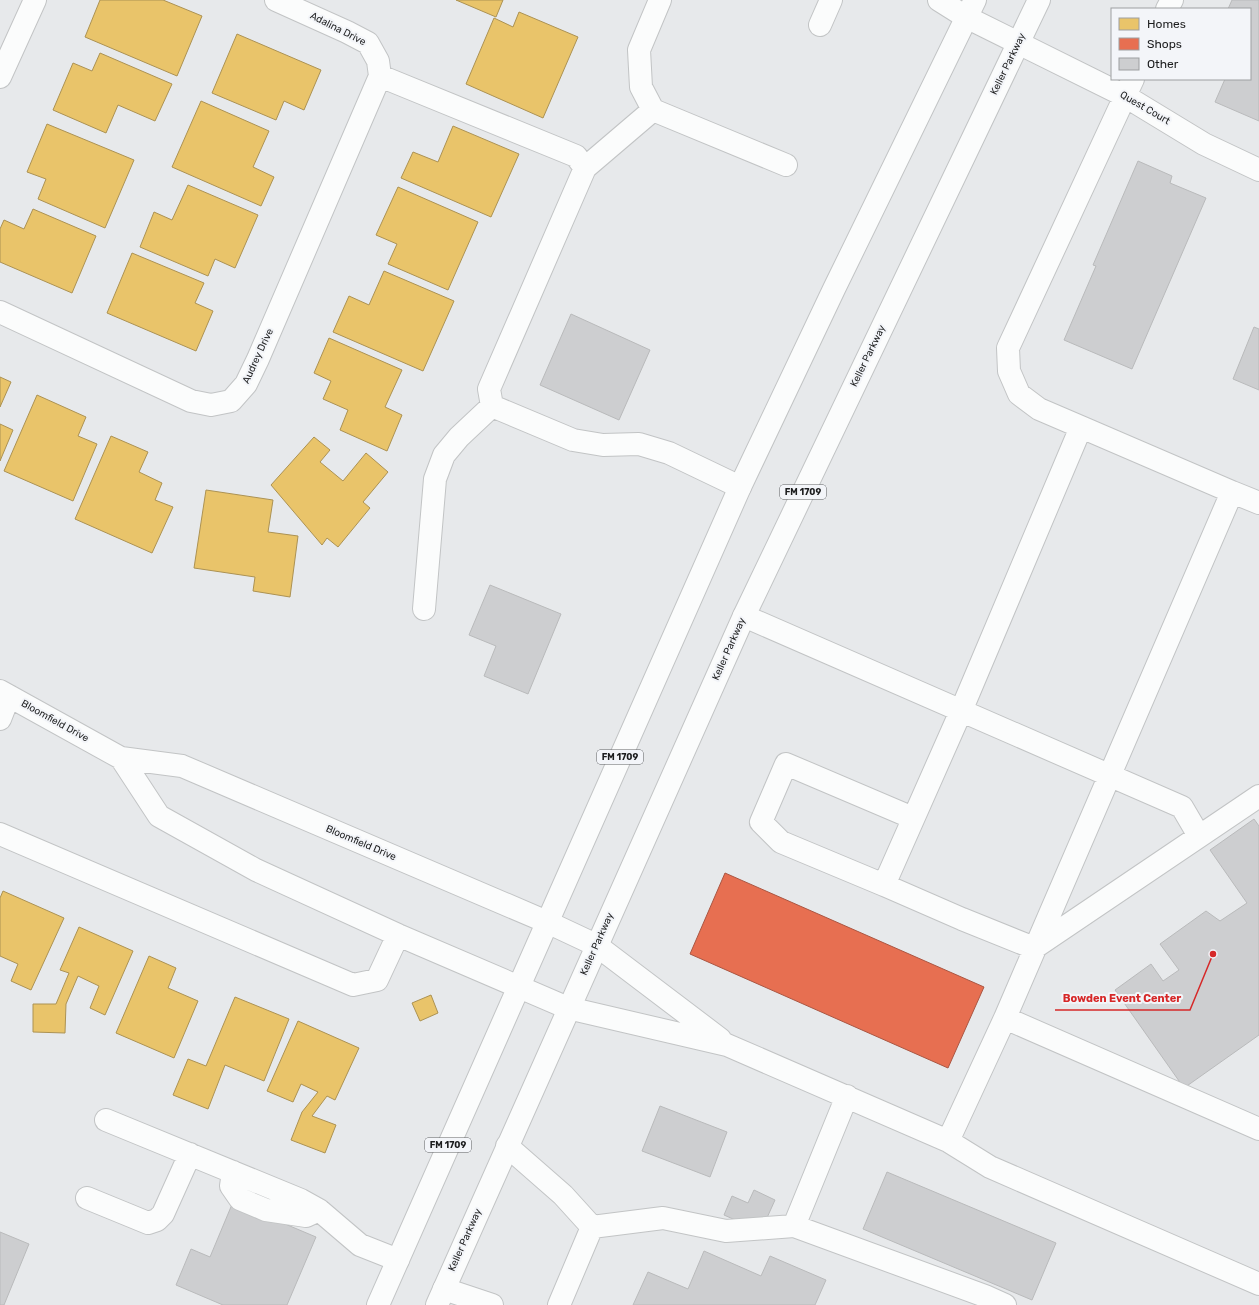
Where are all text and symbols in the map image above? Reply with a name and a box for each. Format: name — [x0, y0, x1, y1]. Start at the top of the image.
legend — [1111, 8, 1251, 80]
street label: Adalina Drive — [308, 10, 368, 48]
text: Homes — [1147, 17, 1186, 31]
street label: Keller Parkway — [988, 31, 1028, 97]
text: Shops — [1147, 37, 1182, 51]
text: Other — [1147, 57, 1179, 71]
street label: Quest Court — [1118, 89, 1172, 127]
street label: Keller Parkway — [848, 323, 888, 389]
street label: Audrey Drive — [240, 326, 276, 385]
road number: FM 1709 — [780, 485, 826, 499]
street label: Keller Parkway — [710, 615, 748, 682]
street label: Bloomfield Drive — [19, 697, 91, 745]
road number: FM 1709 — [597, 750, 643, 764]
street label: Bloomfield Drive — [324, 823, 398, 863]
street label: Keller Parkway — [578, 910, 616, 977]
callout: Bowden Event Center — [1055, 987, 1190, 1010]
text: Bowden Event Center — [1063, 992, 1181, 1005]
road number: FM 1709 — [425, 1138, 471, 1152]
street label: Keller Parkway — [446, 1206, 484, 1273]

